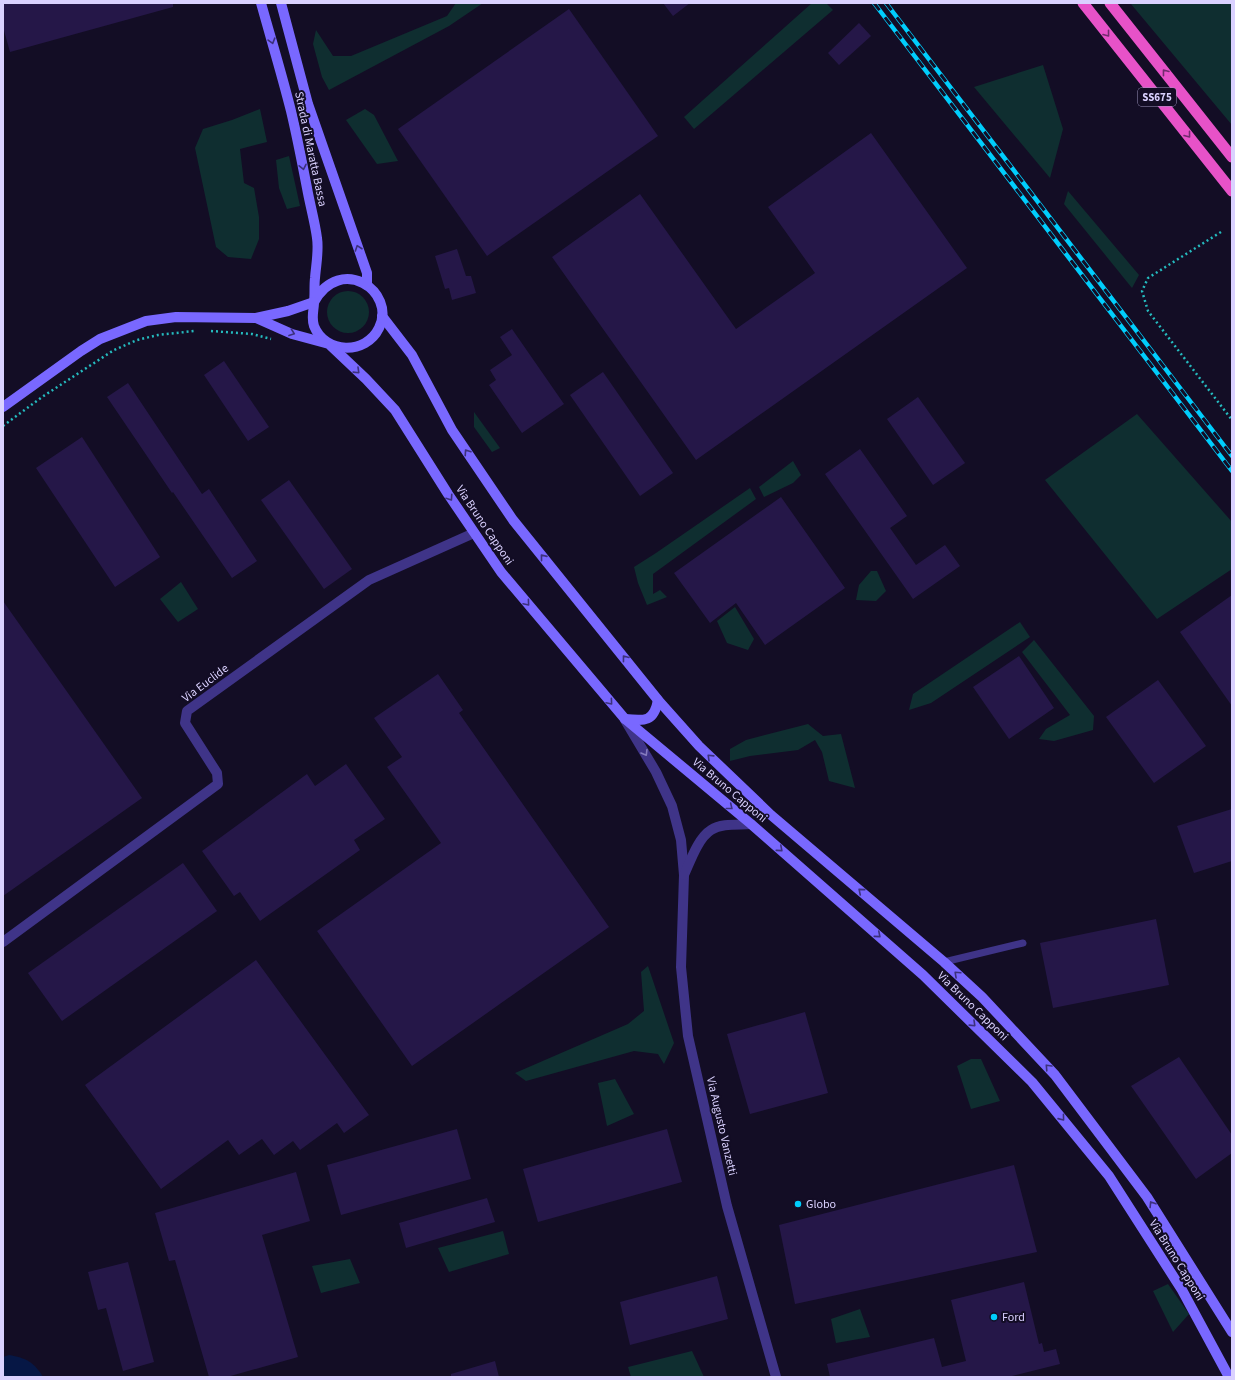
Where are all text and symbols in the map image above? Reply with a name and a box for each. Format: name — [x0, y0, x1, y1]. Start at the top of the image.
one-way arrow — [1102, 29, 1109, 36]
one-way arrow — [267, 37, 275, 44]
one-way arrow — [1162, 69, 1169, 76]
road number: SS675 — [1138, 88, 1176, 106]
street label: Strada di Maratta Bassa — [290, 90, 331, 208]
one-way arrow — [1183, 131, 1190, 138]
one-way arrow — [298, 164, 306, 170]
one-way arrow — [354, 244, 362, 251]
one-way arrow — [288, 328, 295, 337]
one-way arrow — [352, 366, 360, 374]
one-way arrow — [464, 449, 472, 456]
street label: Via Bruno Capponi — [452, 482, 518, 569]
one-way arrow — [445, 493, 452, 500]
one-way arrow — [541, 554, 548, 562]
one-way arrow — [522, 598, 529, 605]
one-way arrow — [623, 655, 630, 662]
street label: Via Euclide — [178, 660, 232, 707]
one-way arrow — [606, 698, 613, 705]
one-way arrow — [640, 749, 647, 756]
street label: Via Bruno Capponi — [689, 754, 771, 827]
one-way arrow — [707, 754, 715, 761]
one-way arrow — [726, 802, 733, 809]
one-way arrow — [775, 845, 783, 852]
one-way arrow — [859, 888, 866, 895]
one-way arrow — [873, 930, 880, 937]
street label: Via Bruno Capponi — [933, 968, 1012, 1045]
one-way arrow — [954, 971, 962, 979]
one-way arrow — [968, 1019, 976, 1027]
one-way arrow — [1045, 1065, 1052, 1072]
street label: Via Augusto Vanzetti — [702, 1075, 741, 1177]
one-way arrow — [1057, 1114, 1064, 1121]
place label: Globo — [806, 1196, 836, 1213]
marker: Globo — [793, 1199, 803, 1209]
one-way arrow — [1149, 1201, 1156, 1208]
street label: Via Bruno Capponi — [1145, 1216, 1208, 1304]
place label: Ford — [1002, 1309, 1025, 1326]
marker: Ford — [989, 1312, 999, 1322]

